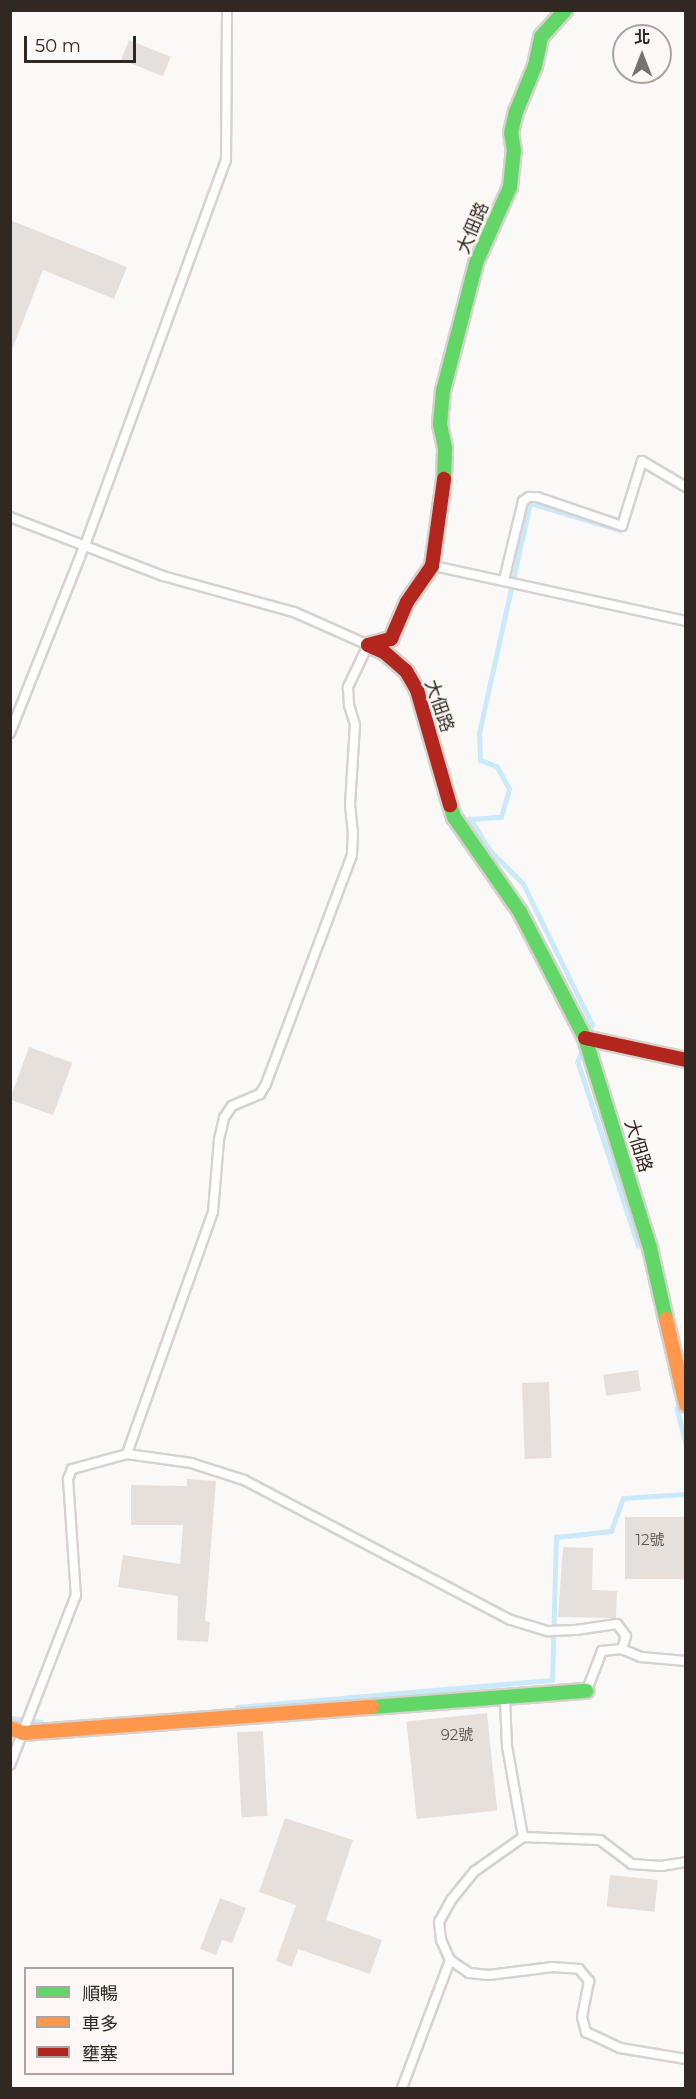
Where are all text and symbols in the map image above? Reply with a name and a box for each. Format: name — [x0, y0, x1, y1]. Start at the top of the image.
scale bar — [27, 24, 140, 62]
north arrow — [612, 24, 672, 84]
text: 北 — [634, 28, 650, 47]
text: 50 m — [35, 35, 81, 57]
street label: 大佃路 — [453, 199, 493, 257]
street label: 大佃路 — [420, 677, 458, 735]
street label: 大佃路 — [620, 1117, 656, 1175]
house number: 12號 — [636, 1531, 664, 1549]
house number: 92號 — [441, 1726, 473, 1744]
legend — [24, 1967, 234, 2075]
text: 順暢 — [82, 1983, 118, 2005]
text: 車多 — [82, 2013, 118, 2035]
text: 壅塞 — [82, 2043, 118, 2065]

